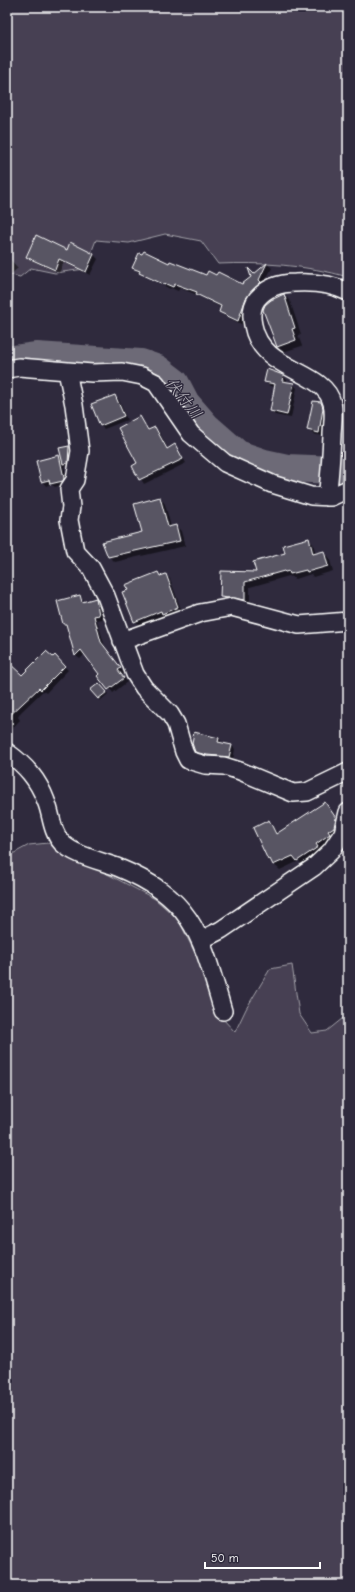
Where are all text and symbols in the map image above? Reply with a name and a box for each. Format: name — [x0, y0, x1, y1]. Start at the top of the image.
water label: 伏付川 — [161, 374, 205, 423]
scale bar — [205, 1544, 320, 1570]
text: 50 m — [211, 1551, 239, 1565]

